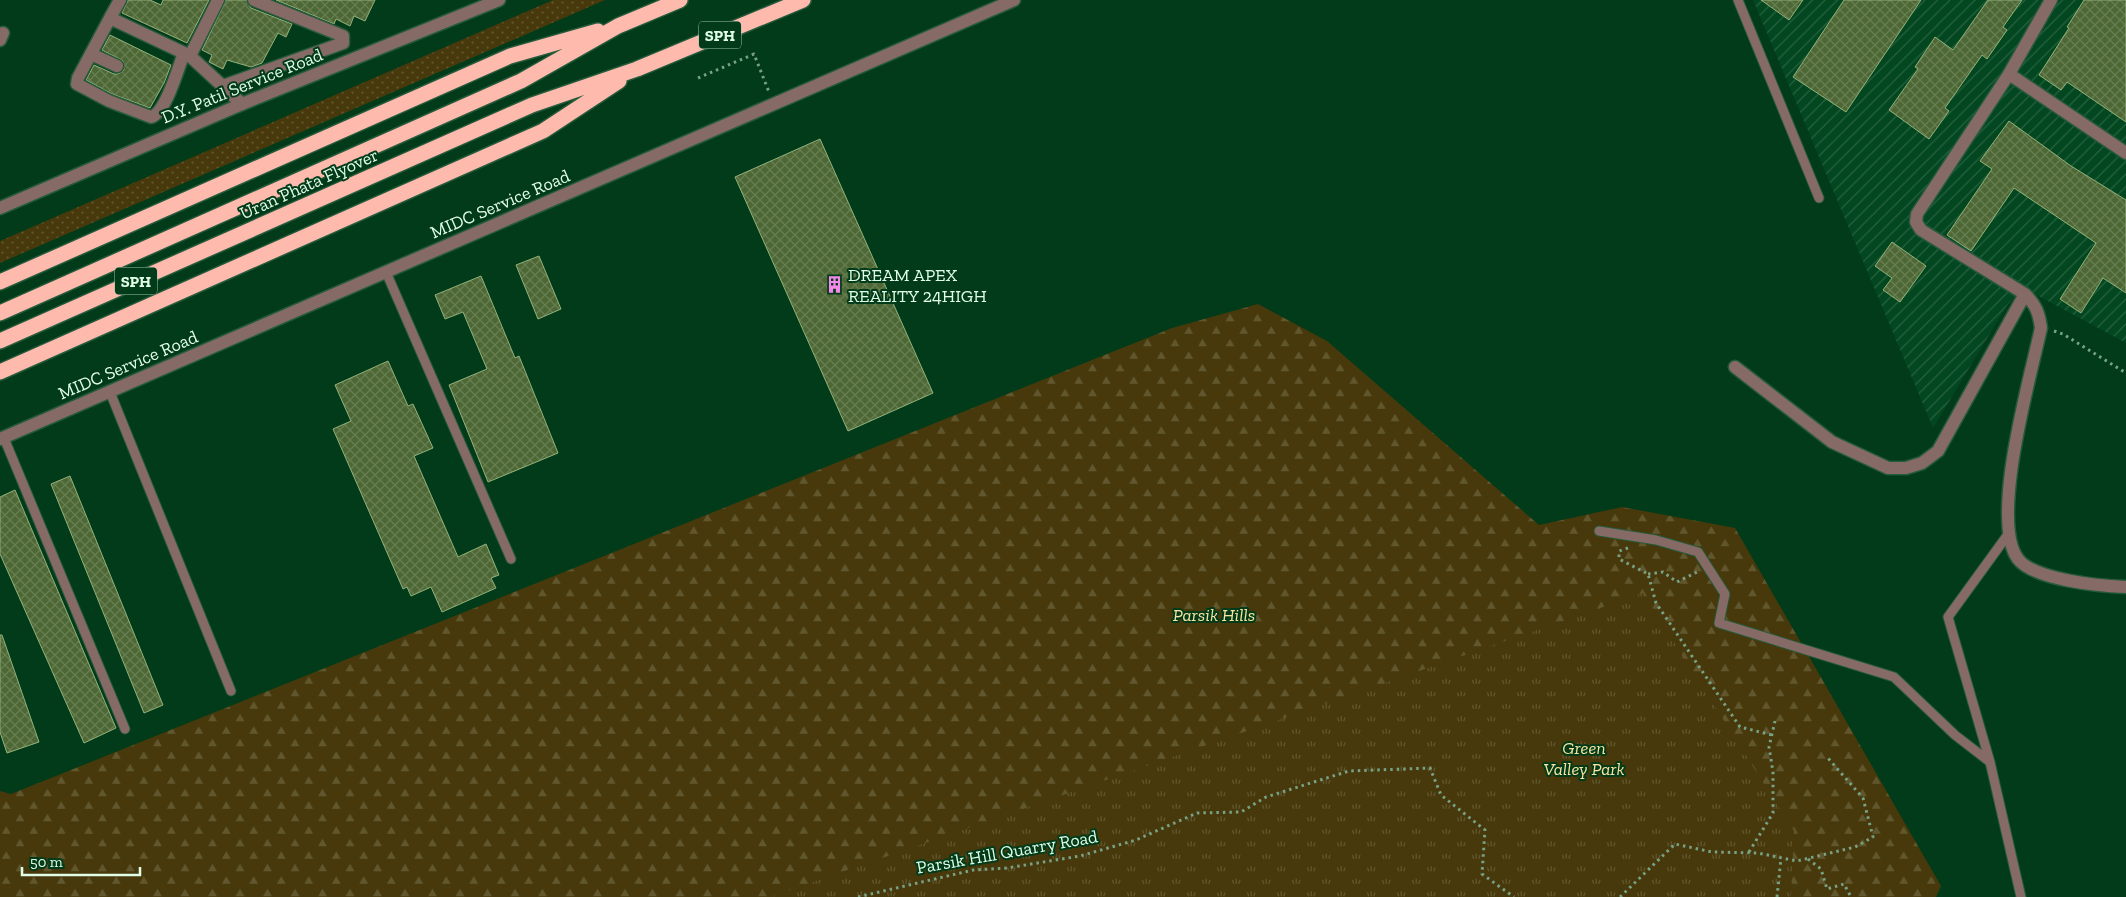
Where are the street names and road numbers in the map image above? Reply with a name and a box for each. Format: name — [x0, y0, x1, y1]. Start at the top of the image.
road number: SPH — [699, 22, 741, 48]
street label: D.Y. Patil Service Road — [158, 44, 326, 128]
street label: Uran Phata Flyover — [236, 144, 382, 224]
street label: MIDC Service Road — [427, 165, 573, 243]
road number: SPH — [115, 268, 157, 294]
street label: MIDC Service Road — [55, 326, 201, 404]
street label: Parsik Hill Quarry Road — [915, 825, 1100, 879]

